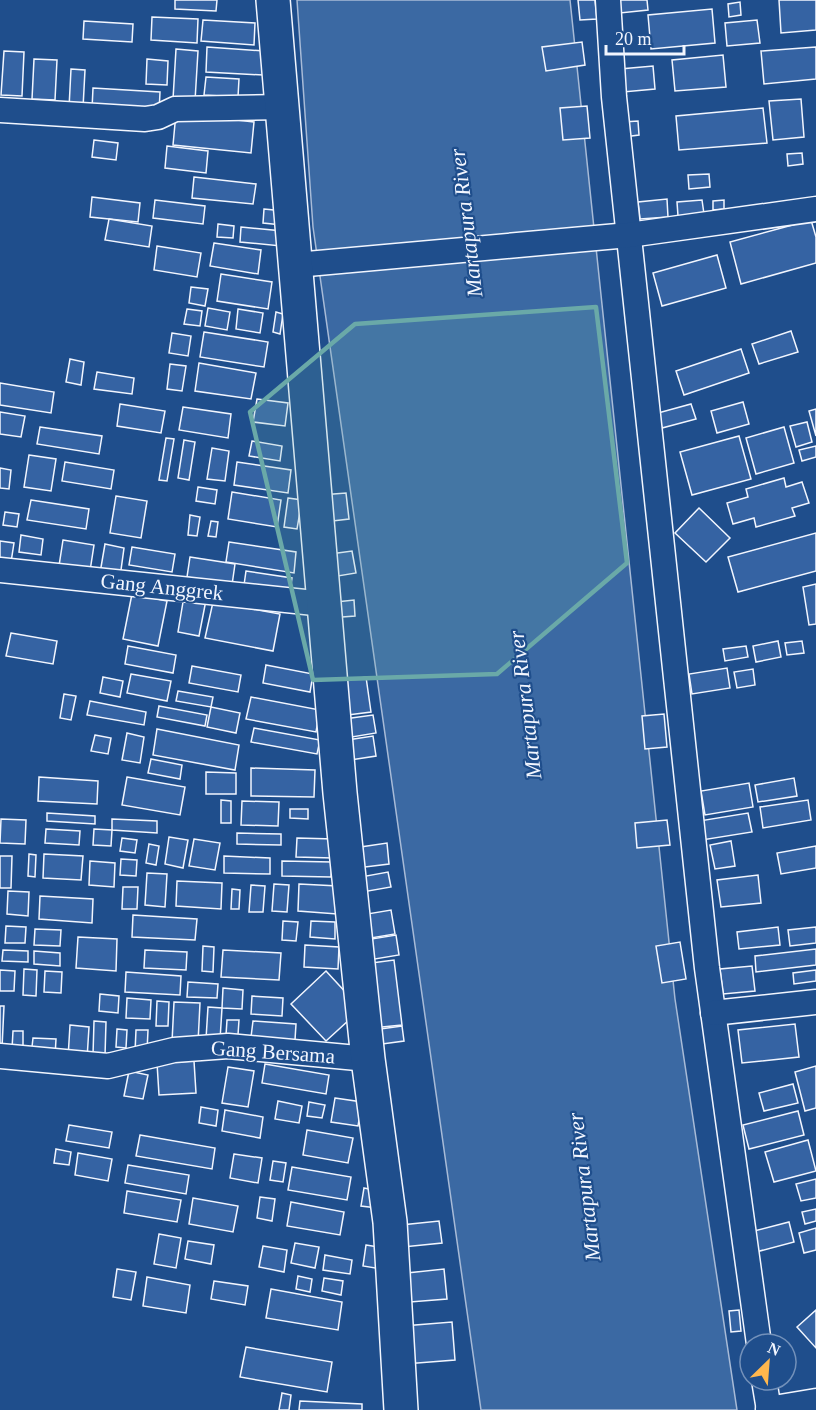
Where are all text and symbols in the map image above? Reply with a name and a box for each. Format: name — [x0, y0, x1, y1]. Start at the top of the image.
scale bar — [606, 18, 684, 56]
text: 20 m — [615, 29, 652, 49]
water label: Martapura River — [444, 147, 488, 300]
street label: Gang Anggrek — [100, 569, 225, 605]
water label: Martapura River — [503, 629, 547, 782]
street label: Gang Bersama — [210, 1036, 336, 1068]
water label: Martapura River — [562, 1111, 606, 1264]
north arrow — [738, 1332, 798, 1392]
text: N — [765, 1339, 783, 1359]

